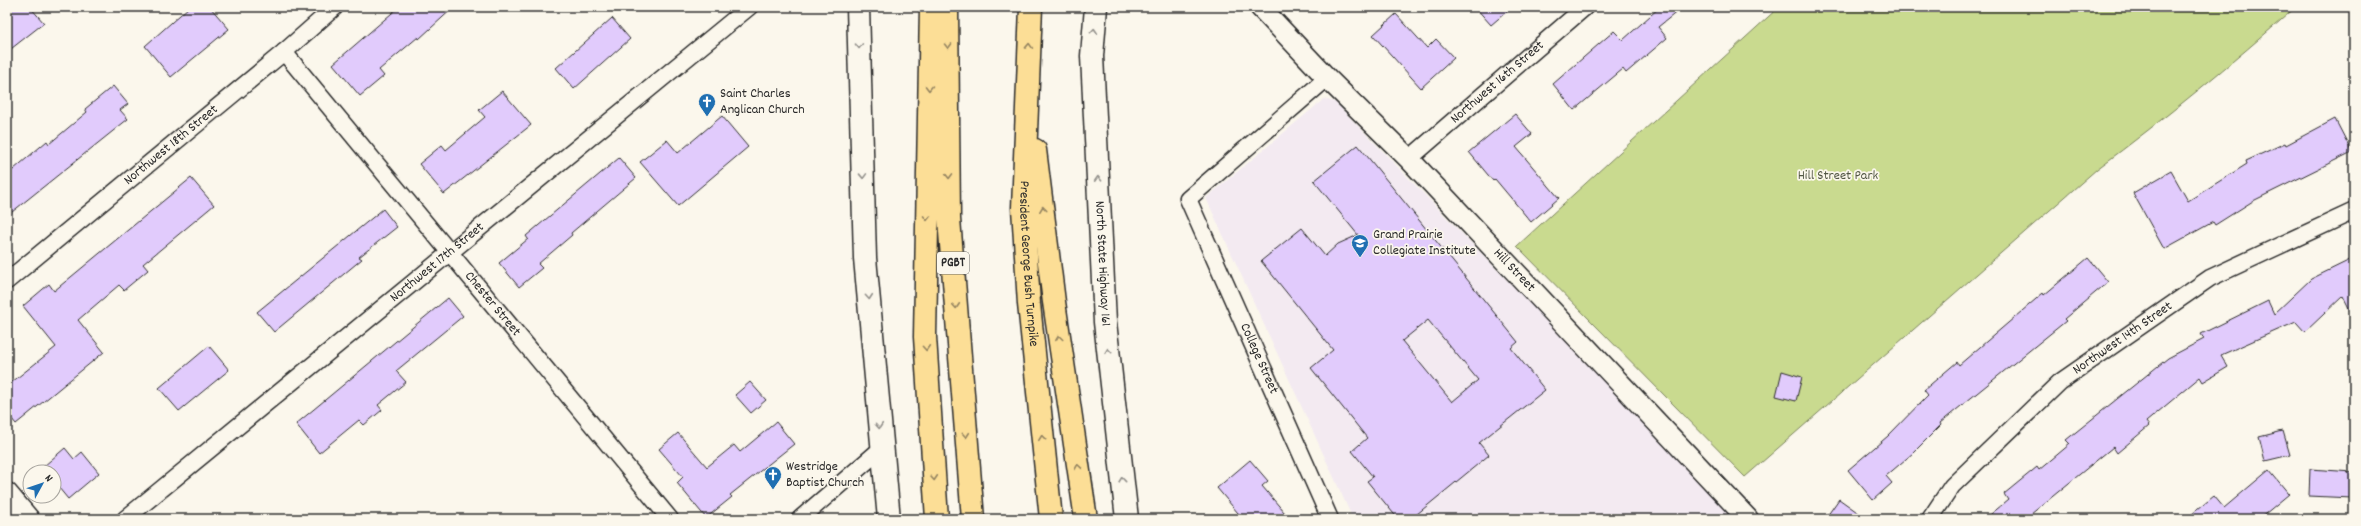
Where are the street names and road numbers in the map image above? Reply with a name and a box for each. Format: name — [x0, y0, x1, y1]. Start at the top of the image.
street label: Northwest 16th Street — [1446, 36, 1549, 129]
street label: Northwest 18th Street — [120, 100, 223, 190]
street label: President George Bush Turnpike — [1013, 180, 1043, 348]
street label: North State Highway 161 — [1089, 200, 1115, 327]
street label: Northwest 17th Street — [386, 218, 489, 308]
street label: Hill Street — [1488, 244, 1540, 297]
road number: PGBT — [937, 252, 969, 274]
street label: Chester Street — [459, 267, 525, 341]
street label: Northwest 14th Street — [2069, 297, 2177, 380]
street label: College Street — [1234, 320, 1283, 397]

